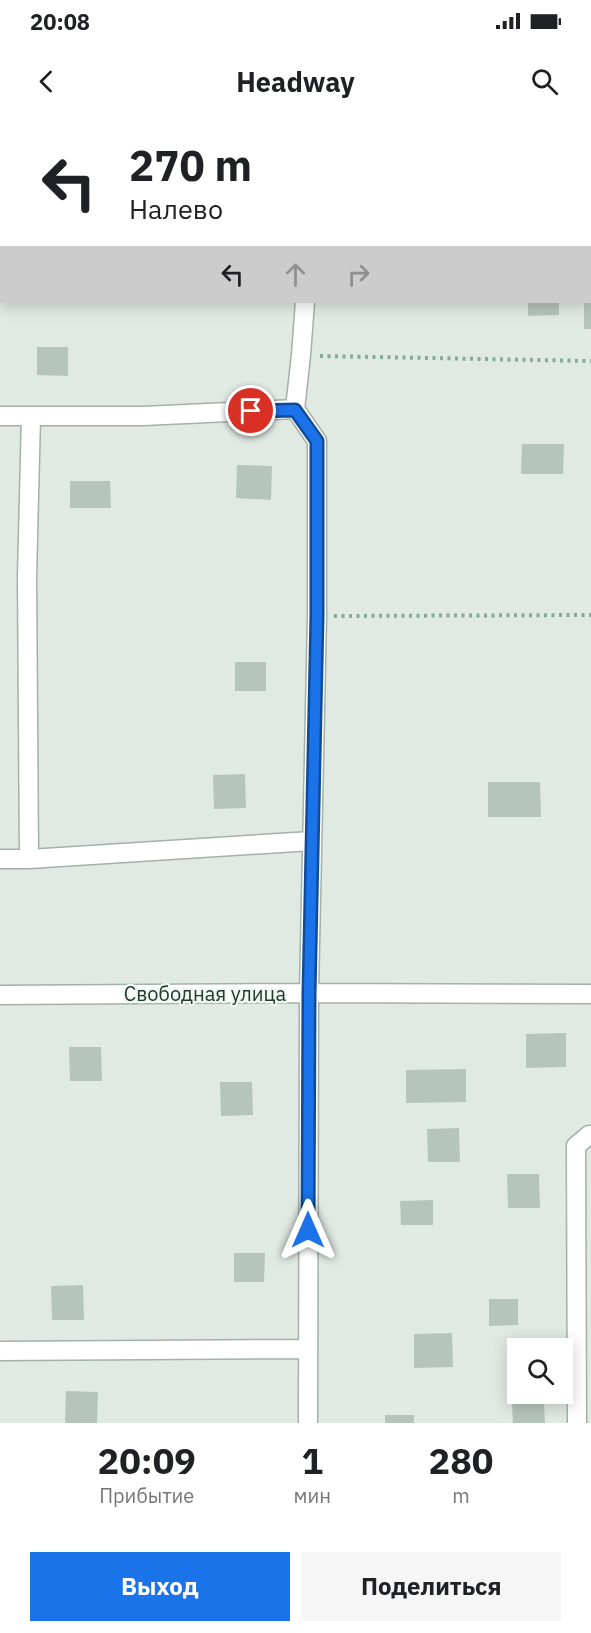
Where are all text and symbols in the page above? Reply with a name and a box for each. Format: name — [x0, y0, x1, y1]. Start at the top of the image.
text: 20:08 — [30, 7, 90, 36]
text: Headway — [236, 64, 355, 99]
icon: back — [30, 65, 63, 98]
icon: search — [528, 65, 561, 98]
text: 270 m — [129, 138, 252, 193]
icon: left — [30, 144, 108, 222]
text: Налево — [129, 191, 223, 226]
icon: left — [216, 258, 249, 291]
icon: ahead — [279, 258, 312, 291]
icon: right — [342, 258, 375, 291]
pin — [225, 385, 276, 436]
icon: arrive — [234, 394, 267, 427]
street label: Свободная улица — [124, 980, 287, 1007]
position arrow — [276, 1198, 340, 1262]
map controls — [507, 1338, 573, 1404]
button: search — [507, 1338, 573, 1404]
text: 20:09 — [98, 1437, 196, 1484]
text: 1 — [301, 1437, 323, 1484]
text: 280 — [429, 1437, 493, 1484]
text: Прибытие — [99, 1482, 194, 1509]
text: мин — [294, 1482, 331, 1509]
text: m — [452, 1482, 470, 1509]
button: Выход — [30, 1552, 290, 1621]
button: Поделиться — [302, 1552, 561, 1621]

